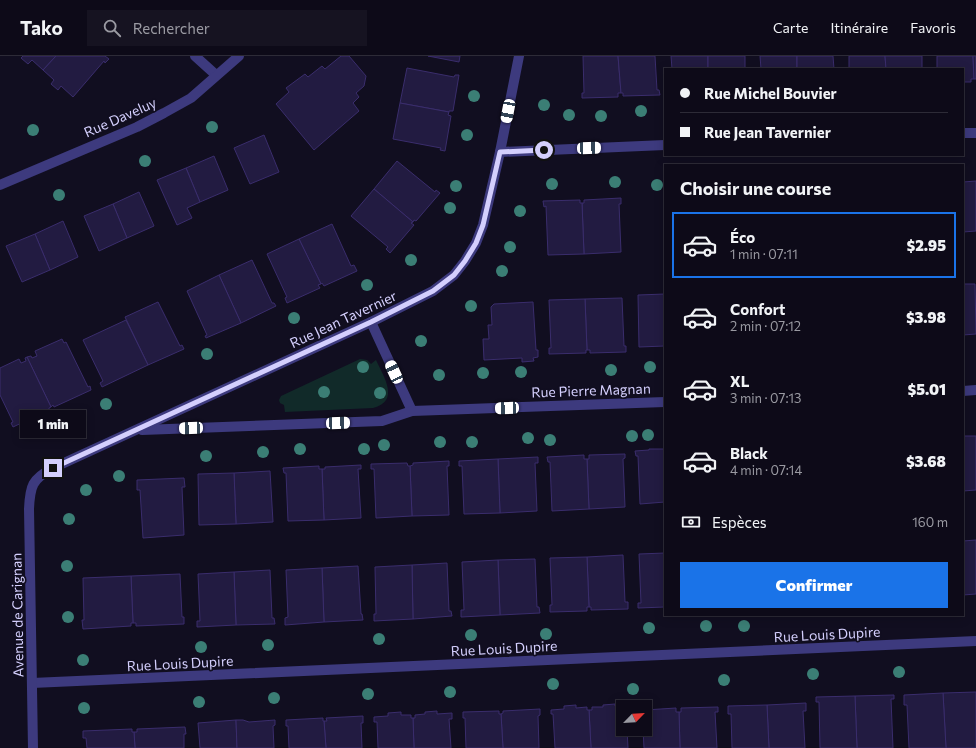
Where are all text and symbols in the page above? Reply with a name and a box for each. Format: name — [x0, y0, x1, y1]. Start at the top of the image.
search box — [87, 10, 367, 46]
text: Tako — [20, 16, 63, 39]
icon: search — [101, 17, 123, 39]
text: Rechercher — [133, 19, 210, 37]
text: Carte — [773, 19, 808, 36]
text: Itinéraire — [830, 19, 888, 36]
text: Favoris — [910, 19, 956, 36]
text: Rue Michel Bouvier — [704, 84, 837, 102]
street label: Rue Daveluy — [81, 93, 159, 141]
car — [500, 98, 516, 124]
text: Rue Jean Tavernier — [704, 123, 831, 141]
route start — [535, 141, 553, 159]
car — [577, 142, 601, 154]
text: Choisir une course — [680, 177, 831, 199]
icon: car — [682, 227, 718, 263]
text: Éco — [730, 228, 755, 246]
text: $2.95 — [906, 236, 946, 254]
text: 1 min · 07:11 — [730, 246, 798, 262]
street label: Rue Jean Tavernier — [287, 287, 400, 351]
icon: car — [682, 299, 718, 335]
text: Confort — [730, 300, 785, 318]
text: $3.98 — [906, 308, 946, 326]
text: 2 min · 07:12 — [730, 318, 801, 334]
car — [383, 359, 405, 385]
icon: car — [682, 371, 718, 407]
text: XL — [730, 372, 749, 390]
street label: Rue Pierre Magnan — [531, 379, 651, 401]
text: $5.01 — [908, 380, 946, 398]
text: 3 min · 07:13 — [730, 390, 801, 406]
car — [495, 402, 519, 414]
callout: 1 min — [20, 410, 86, 438]
text: 1 min — [37, 416, 69, 432]
car — [326, 417, 350, 429]
car — [179, 422, 203, 434]
icon: car — [682, 443, 718, 479]
text: Black — [730, 444, 768, 462]
text: $3.68 — [906, 452, 946, 470]
route end — [44, 459, 62, 477]
text: 4 min · 07:14 — [730, 462, 802, 478]
icon: cash — [680, 511, 702, 533]
text: Espèces — [712, 513, 767, 531]
text: 160 m — [912, 514, 948, 530]
street label: Avenue de Carignan — [7, 553, 27, 677]
button: Confirmer — [680, 562, 948, 608]
street label: Rue Louis Dupire — [773, 623, 881, 645]
street label: Rue Louis Dupire — [450, 637, 558, 659]
street label: Rue Louis Dupire — [126, 652, 234, 674]
north arrow — [616, 700, 652, 736]
map controls — [616, 700, 652, 736]

